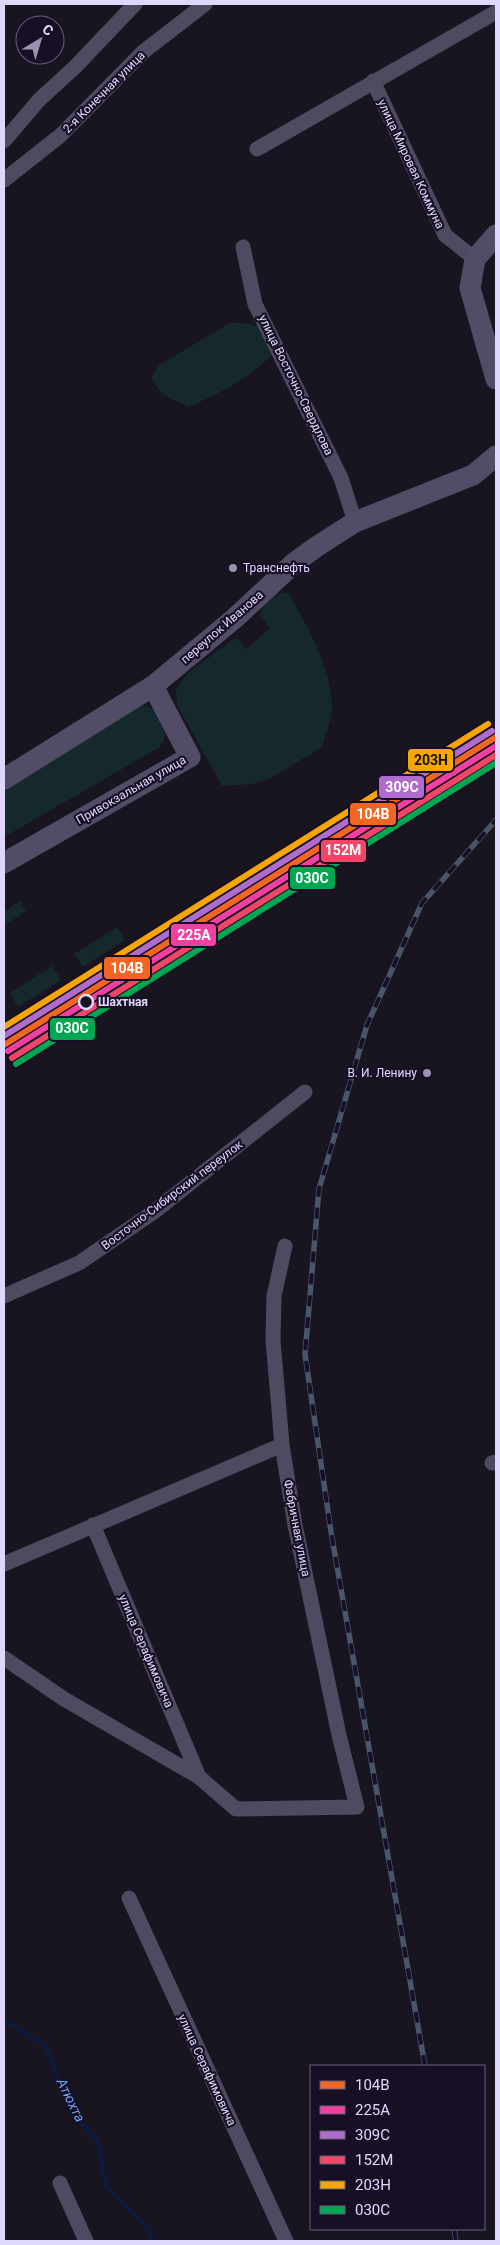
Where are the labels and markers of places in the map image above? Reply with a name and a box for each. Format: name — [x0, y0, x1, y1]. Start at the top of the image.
place label: Транснефть — [243, 561, 310, 575]
marker: Транснефть — [227, 562, 239, 574]
marker: Шахтная — [78, 994, 94, 1010]
place label: Шахтная — [98, 995, 148, 1009]
place label: В. И. Ленину — [347, 1066, 417, 1080]
marker: В. И. Ленину — [421, 1067, 433, 1079]

